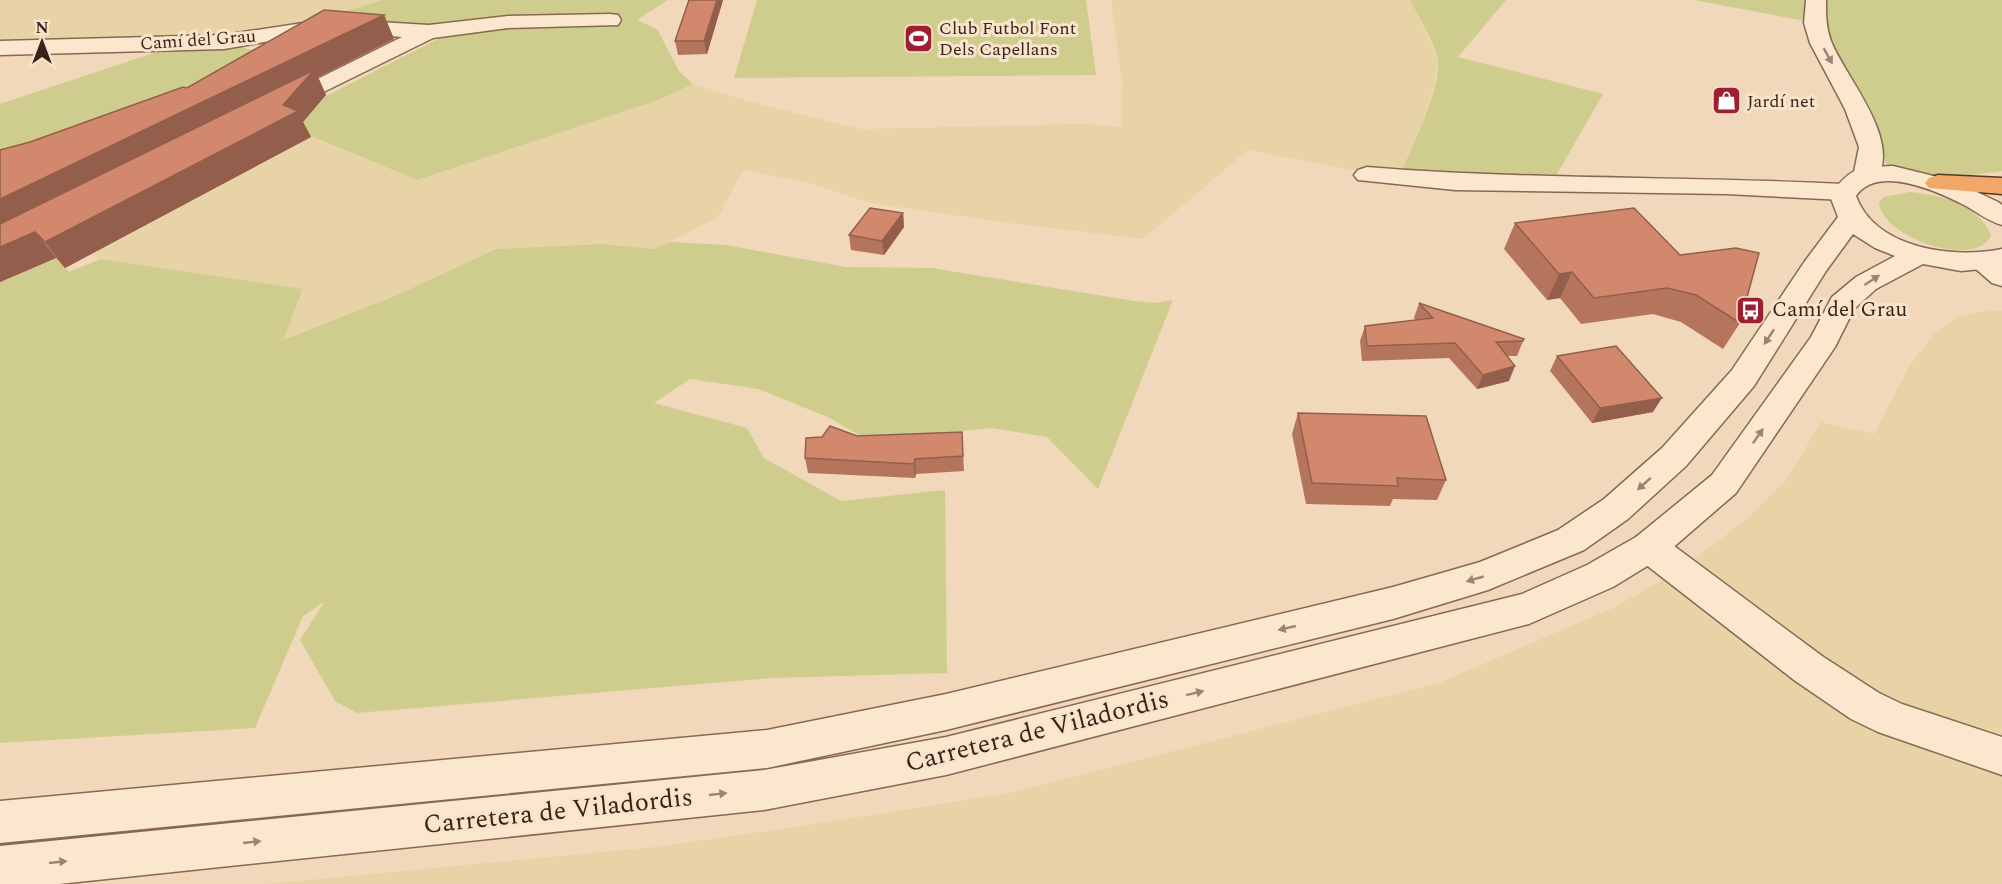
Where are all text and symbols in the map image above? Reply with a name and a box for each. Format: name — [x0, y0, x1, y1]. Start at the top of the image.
north arrow — [12, 12, 72, 72]
place label: Club Futbol Font Dels Capellans — [939, 15, 1076, 63]
text: N — [35, 16, 49, 40]
street label: Camí del Grau — [139, 22, 257, 58]
sports icon: Club Futbol Font Dels Capellans — [902, 22, 934, 54]
one-way arrow — [1823, 48, 1833, 65]
shop icon: Jardí net — [1710, 85, 1742, 117]
place label: Jardí net — [1747, 88, 1815, 115]
one-way arrow — [1863, 274, 1879, 286]
bus stop icon: Camí del Grau — [1735, 294, 1767, 326]
place label: Camí del Grau — [1772, 294, 1908, 326]
one-way arrow — [1764, 328, 1775, 345]
one-way arrow — [1752, 428, 1763, 444]
one-way arrow — [1636, 477, 1651, 491]
one-way arrow — [1466, 575, 1484, 584]
one-way arrow — [1278, 624, 1296, 634]
street label: Carretera de Viladordis — [901, 679, 1173, 783]
one-way arrow — [1186, 687, 1205, 697]
street label: Carretera de Viladordis — [421, 777, 695, 845]
one-way arrow — [708, 789, 727, 799]
one-way arrow — [243, 837, 262, 847]
one-way arrow — [49, 857, 68, 867]

